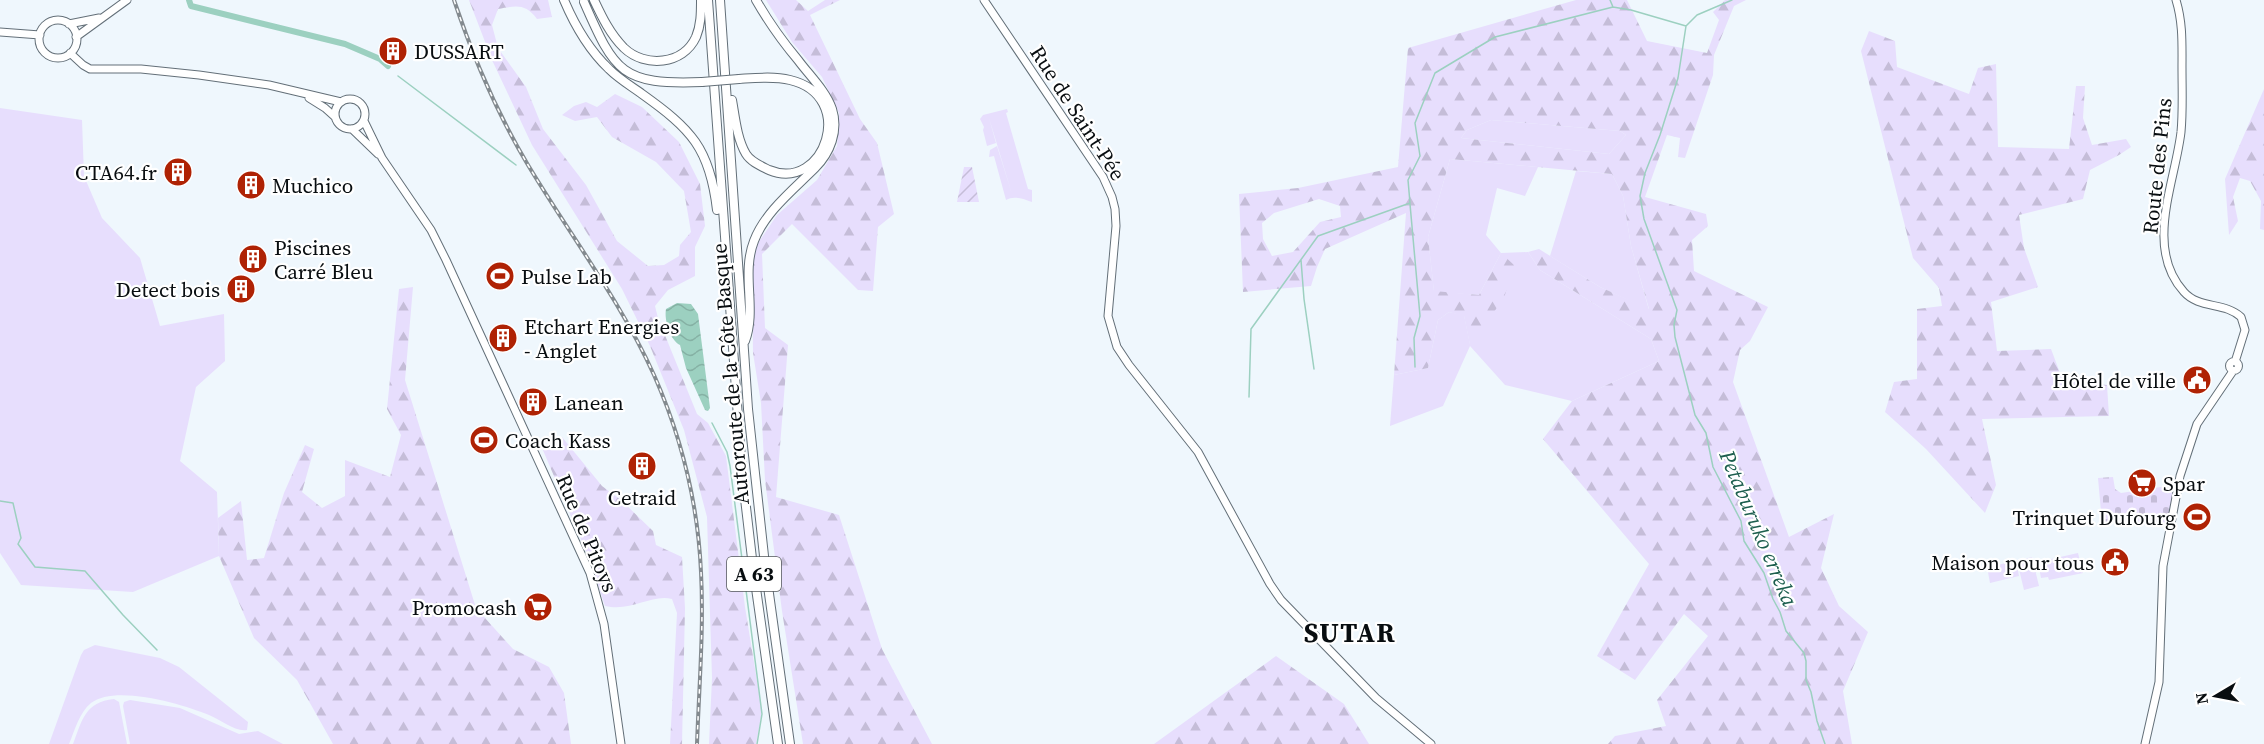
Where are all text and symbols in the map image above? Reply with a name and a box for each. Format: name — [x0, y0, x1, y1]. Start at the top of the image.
building icon: DUSSART — [377, 35, 409, 67]
place label: DUSSART — [414, 37, 504, 66]
street label: Rue de Saint-Pée — [1023, 40, 1133, 186]
street label: Route des Pins — [2135, 96, 2179, 236]
building icon: CTA64.fr — [162, 156, 194, 188]
place label: CTA64.fr — [75, 158, 157, 187]
building icon: Muchico — [235, 169, 267, 201]
place label: Muchico — [272, 171, 353, 200]
place label: Piscines Carré Bleu — [274, 233, 373, 286]
street label: Autoroute de la Côte Basque — [704, 242, 756, 506]
building icon: Piscines Carré Bleu — [237, 243, 269, 275]
sports icon: Pulse Lab — [484, 260, 516, 292]
place label: Pulse Lab — [521, 262, 612, 291]
building icon: Detect bois — [225, 273, 257, 305]
place label: Detect bois — [116, 275, 220, 304]
place label: Etchart Energies - Anglet — [524, 312, 679, 365]
building icon: Etchart Energies - Anglet — [487, 322, 519, 354]
public building icon: Hôtel de ville — [2181, 364, 2213, 396]
place label: Hôtel de ville — [2052, 366, 2176, 395]
building icon: Lanean — [517, 386, 549, 418]
place label: Lanean — [554, 388, 624, 417]
sports icon: Coach Kass — [468, 424, 500, 456]
place label: Coach Kass — [505, 426, 611, 455]
water label: Petaburuko erreka — [1712, 444, 1806, 611]
building icon: Cetraid — [626, 450, 658, 482]
supermarket icon: Spar — [2126, 467, 2158, 499]
place label: Spar — [2163, 469, 2205, 498]
street label: Rue de Pitoys — [549, 470, 625, 596]
place label: Cetraid — [608, 483, 676, 512]
sports icon: Trinquet Dufourg — [2181, 501, 2213, 533]
place label: Trinquet Dufourg — [2013, 503, 2176, 532]
public building icon: Maison pour tous — [2099, 546, 2131, 578]
place label: Maison pour tous — [1931, 548, 2094, 577]
road number: A 63 — [727, 557, 781, 591]
supermarket icon: Promocash — [522, 591, 554, 623]
place label: Promocash — [412, 593, 517, 622]
district label: SUTAR — [1304, 614, 1396, 651]
north arrow — [2186, 666, 2246, 726]
text: N — [2189, 691, 2213, 706]

